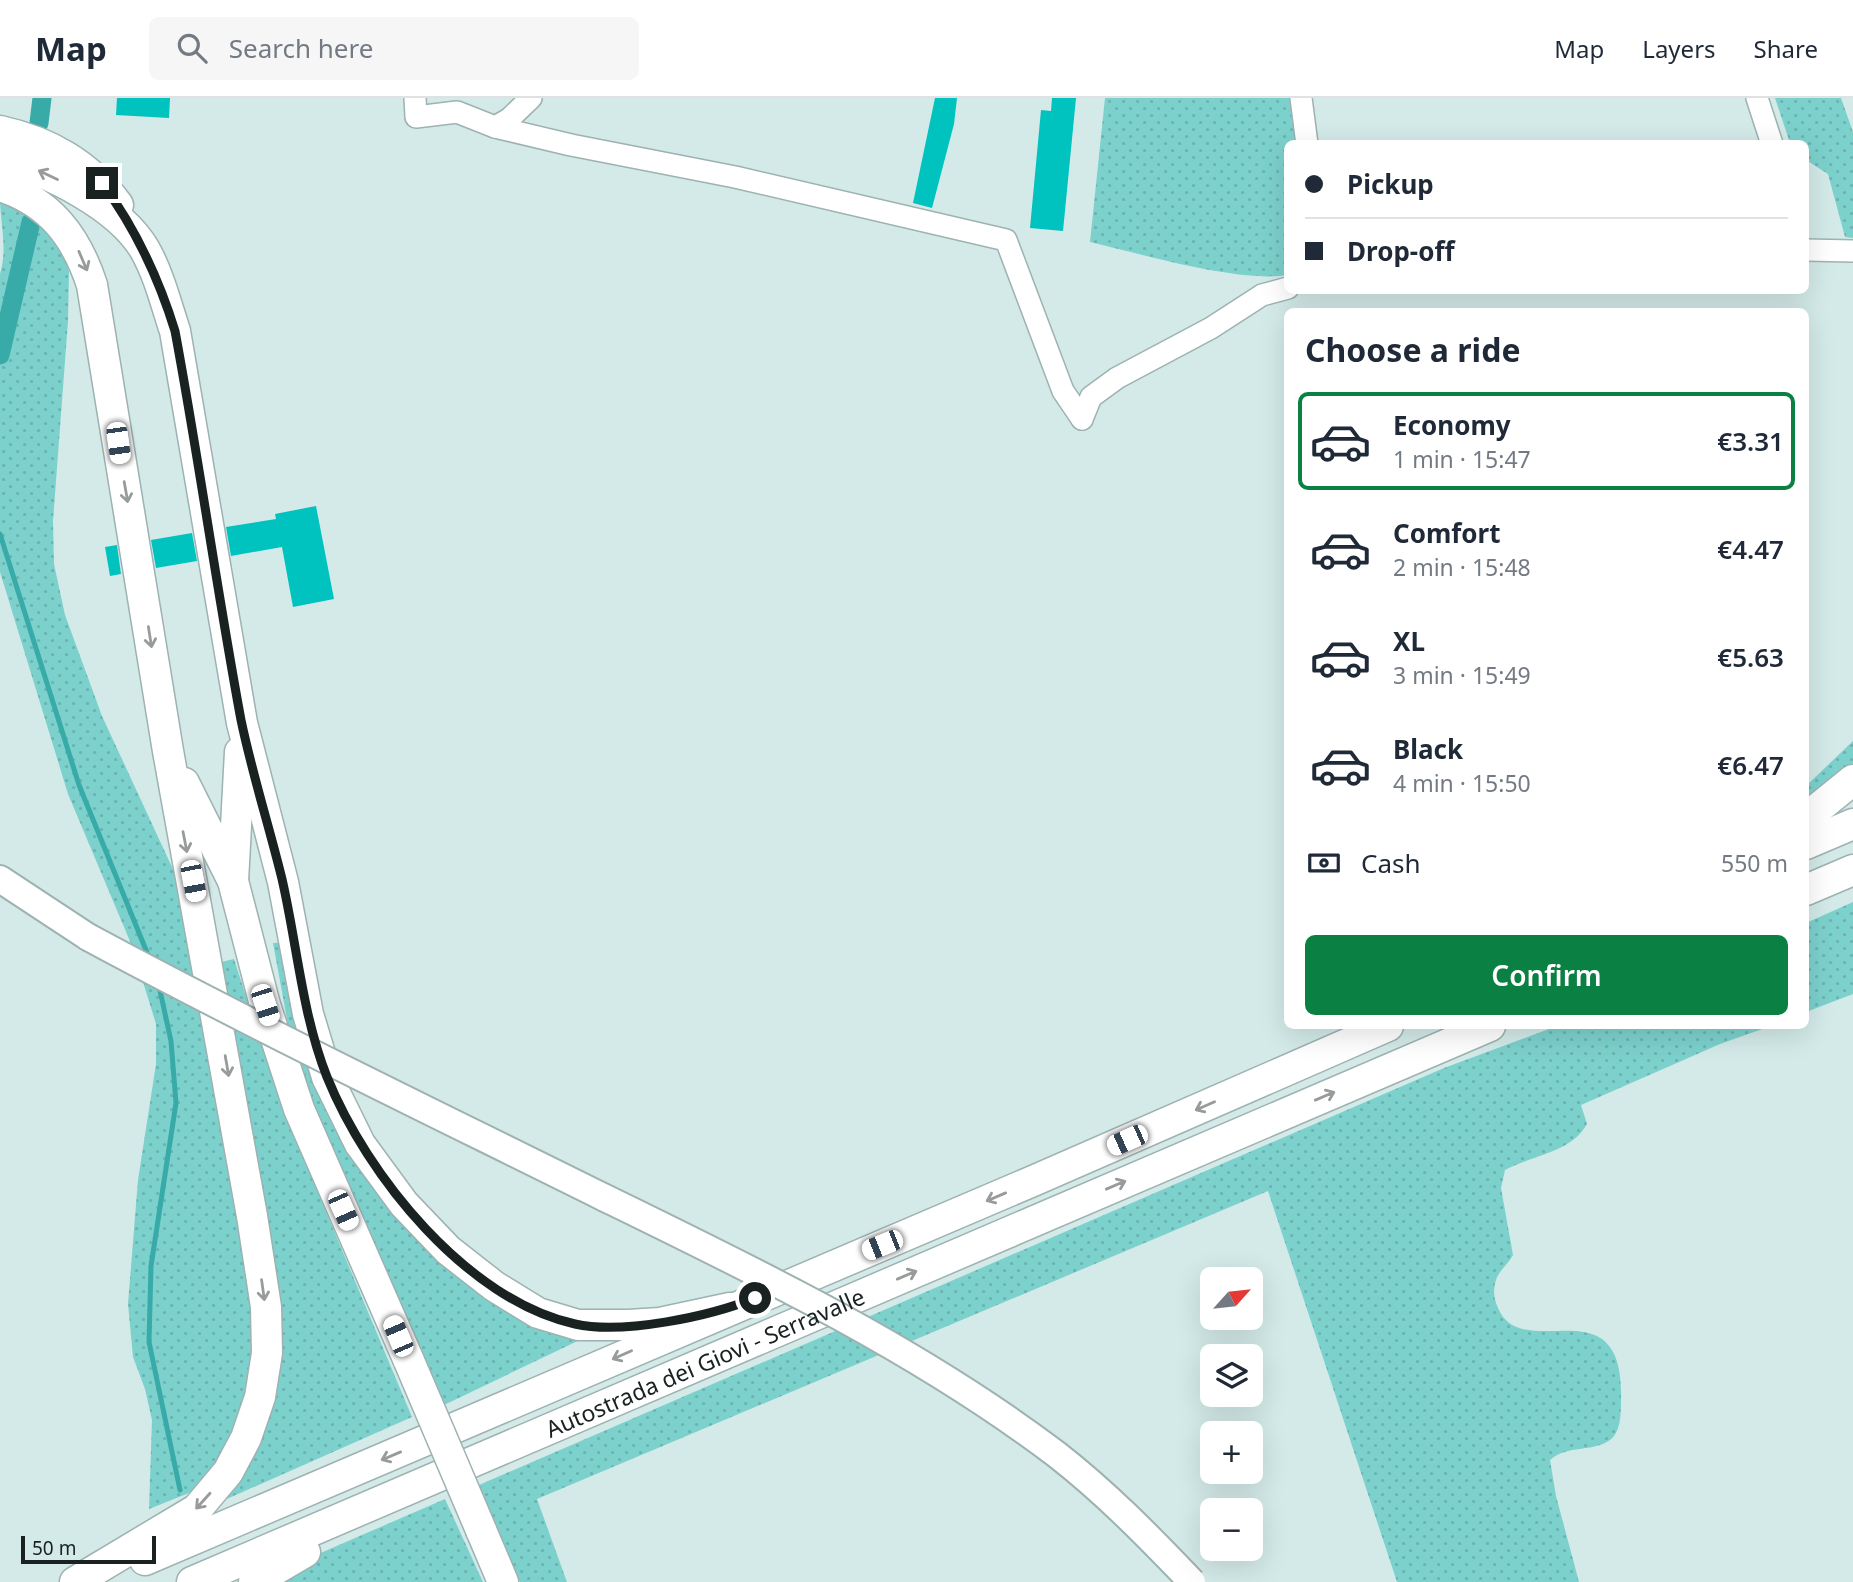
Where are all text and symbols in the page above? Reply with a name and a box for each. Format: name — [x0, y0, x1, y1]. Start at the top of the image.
search box — [149, 17, 639, 80]
text: Map — [35, 26, 107, 71]
icon: search — [173, 29, 211, 67]
text: Search here — [229, 30, 373, 66]
text: Map — [1554, 32, 1604, 65]
text: Layers — [1642, 32, 1716, 65]
text: Share — [1754, 32, 1818, 65]
text: Pickup — [1347, 166, 1434, 202]
route end — [86, 167, 118, 199]
one-way arrow — [38, 168, 59, 181]
text: Drop-off — [1347, 233, 1454, 269]
one-way arrow — [77, 250, 90, 272]
text: Choose a ride — [1305, 328, 1521, 371]
text: Economy — [1393, 407, 1511, 443]
icon: car — [1309, 410, 1372, 473]
car — [105, 421, 132, 465]
text: €3.31 — [1717, 423, 1784, 459]
text: 1 min · 15:47 — [1393, 443, 1531, 475]
one-way arrow — [120, 480, 133, 502]
text: Comfort — [1393, 515, 1501, 551]
icon: car — [1309, 518, 1372, 581]
text: €4.47 — [1717, 531, 1784, 567]
text: 2 min · 15:48 — [1393, 551, 1531, 583]
text: XL — [1393, 623, 1425, 659]
one-way arrow — [144, 625, 157, 648]
icon: car — [1309, 626, 1372, 689]
text: €5.63 — [1717, 639, 1784, 675]
text: 3 min · 15:49 — [1393, 659, 1531, 691]
text: Black — [1393, 731, 1463, 767]
icon: car — [1309, 734, 1372, 797]
text: €6.47 — [1717, 747, 1784, 783]
text: 4 min · 15:50 — [1393, 767, 1531, 799]
one-way arrow — [179, 830, 193, 853]
icon: cash — [1305, 844, 1343, 882]
text: Cash — [1361, 845, 1421, 881]
text: 550 m — [1721, 847, 1788, 879]
car — [179, 858, 208, 904]
button: Confirm — [1305, 935, 1788, 1015]
car — [249, 982, 282, 1028]
one-way arrow — [221, 1054, 234, 1077]
one-way arrow — [1314, 1089, 1336, 1102]
one-way arrow — [1195, 1100, 1216, 1113]
car — [1104, 1122, 1151, 1158]
one-way arrow — [1105, 1178, 1127, 1191]
car — [325, 1187, 362, 1233]
one-way arrow — [986, 1191, 1008, 1204]
car — [859, 1227, 906, 1263]
one-way arrow — [896, 1267, 917, 1280]
north arrow — [1200, 1267, 1264, 1330]
map controls — [1200, 1267, 1263, 1561]
one-way arrow — [257, 1278, 270, 1301]
street label: Autostrada dei Giovi - Serravalle — [540, 1280, 869, 1445]
route start — [739, 1282, 771, 1314]
car — [381, 1313, 416, 1359]
button: layers — [1200, 1344, 1263, 1407]
one-way arrow — [612, 1349, 634, 1362]
button: + — [1200, 1421, 1263, 1484]
one-way arrow — [381, 1450, 403, 1463]
one-way arrow — [195, 1492, 211, 1510]
button: − — [1200, 1498, 1263, 1561]
scale bar — [21, 1533, 156, 1565]
text: 50 m — [32, 1535, 76, 1561]

